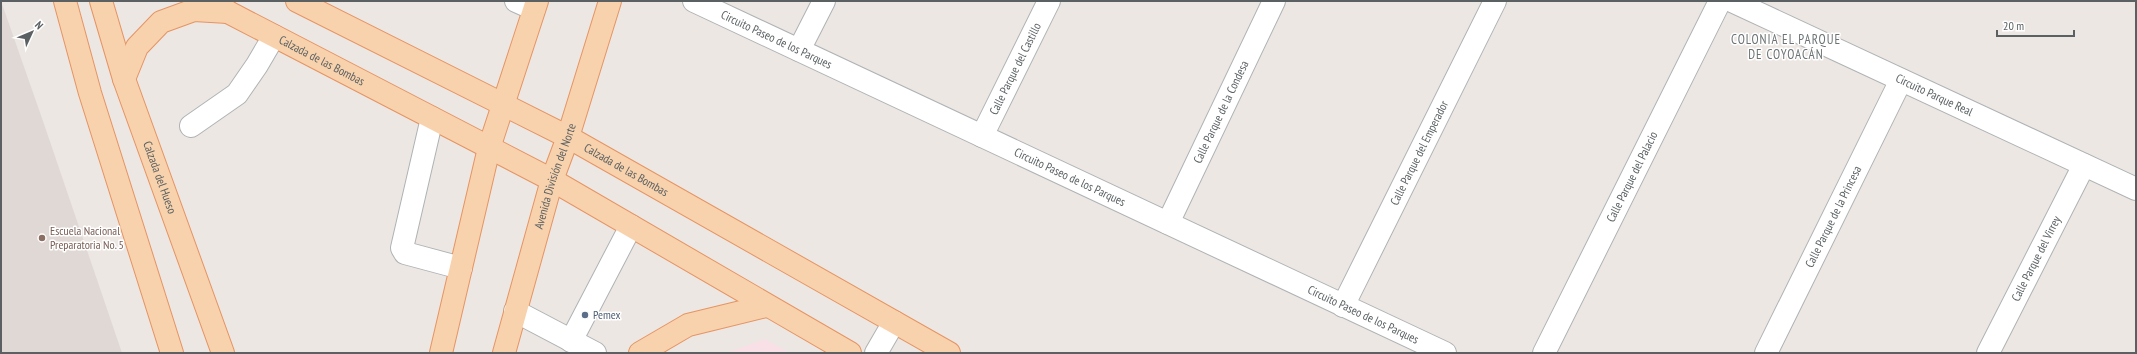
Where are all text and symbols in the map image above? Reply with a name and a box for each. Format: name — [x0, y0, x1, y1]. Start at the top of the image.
street label: Circuito Paseo de los Parques — [719, 7, 835, 72]
north arrow — [12, 12, 52, 52]
scale bar — [1997, 12, 2074, 38]
text: N — [32, 18, 46, 32]
text: 20 m — [2003, 18, 2024, 33]
street label: Calle Parque del Castillo — [986, 20, 1044, 117]
district label: COLONIA EL PARQUE DE COYOACÁN — [1731, 31, 1841, 63]
street label: Calzada de las Bombas — [277, 32, 367, 89]
street label: Calle Parque de la Condesa — [1190, 58, 1252, 166]
street label: Circuito Parque Real — [1893, 70, 1976, 119]
street label: Calle Parque del Emperador — [1386, 97, 1451, 207]
street label: Avenida División del Norte — [531, 122, 579, 231]
street label: Calle Parque del Palacio — [1603, 129, 1661, 224]
street label: Calzada del Hueso — [140, 139, 180, 216]
street label: Calzada de las Bombas — [582, 140, 671, 199]
street label: Circuito Paseo de los Parques — [1012, 144, 1128, 209]
street label: Calle Parque de la Princesa — [1802, 163, 1864, 270]
street label: Calle Parque del Virrey — [2008, 213, 2064, 303]
place label: Escuela Nacional Preparatoria No. 5 — [50, 223, 124, 252]
marker: Escuela Nacional Preparatoria No. 5 — [37, 233, 47, 243]
street label: Circuito Paseo de los Parques — [1305, 282, 1421, 347]
place label: Pemex — [593, 307, 621, 322]
marker: Pemex — [580, 310, 590, 320]

